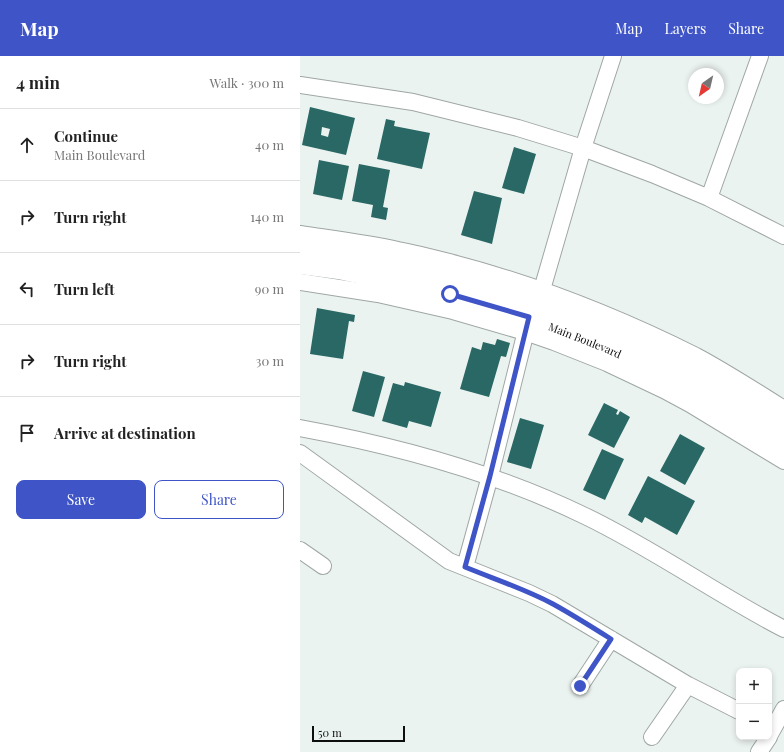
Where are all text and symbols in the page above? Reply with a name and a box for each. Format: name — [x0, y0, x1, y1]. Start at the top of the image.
text: Map — [20, 15, 59, 41]
text: Map — [615, 19, 643, 38]
text: Layers — [665, 19, 706, 38]
text: Share — [728, 19, 764, 38]
north arrow — [688, 68, 724, 104]
text: 4 min — [16, 71, 60, 93]
text: Walk · 300 m — [210, 74, 284, 91]
text: Continue — [54, 126, 118, 146]
icon: ahead — [16, 134, 38, 156]
text: 40 m — [255, 136, 284, 153]
text: Main Boulevard — [54, 146, 145, 163]
icon: right — [16, 206, 38, 228]
text: Turn right — [54, 207, 127, 227]
text: 140 m — [250, 208, 284, 225]
icon: left — [16, 278, 38, 300]
text: Turn left — [54, 279, 115, 299]
text: 90 m — [255, 280, 284, 297]
route start — [441, 285, 459, 303]
street label: Main Boulevard — [547, 318, 625, 361]
icon: right — [16, 350, 38, 372]
text: Turn right — [54, 351, 127, 371]
text: 30 m — [256, 352, 284, 369]
icon: arrive — [16, 422, 38, 444]
text: Arrive at destination — [54, 423, 196, 443]
button: Save — [16, 480, 146, 519]
button: Share — [154, 480, 284, 519]
map controls — [736, 668, 772, 740]
button: + — [736, 668, 772, 704]
route end — [571, 677, 589, 695]
button: − — [736, 704, 772, 740]
scale bar — [312, 724, 405, 743]
text: 50 m — [318, 725, 342, 740]

